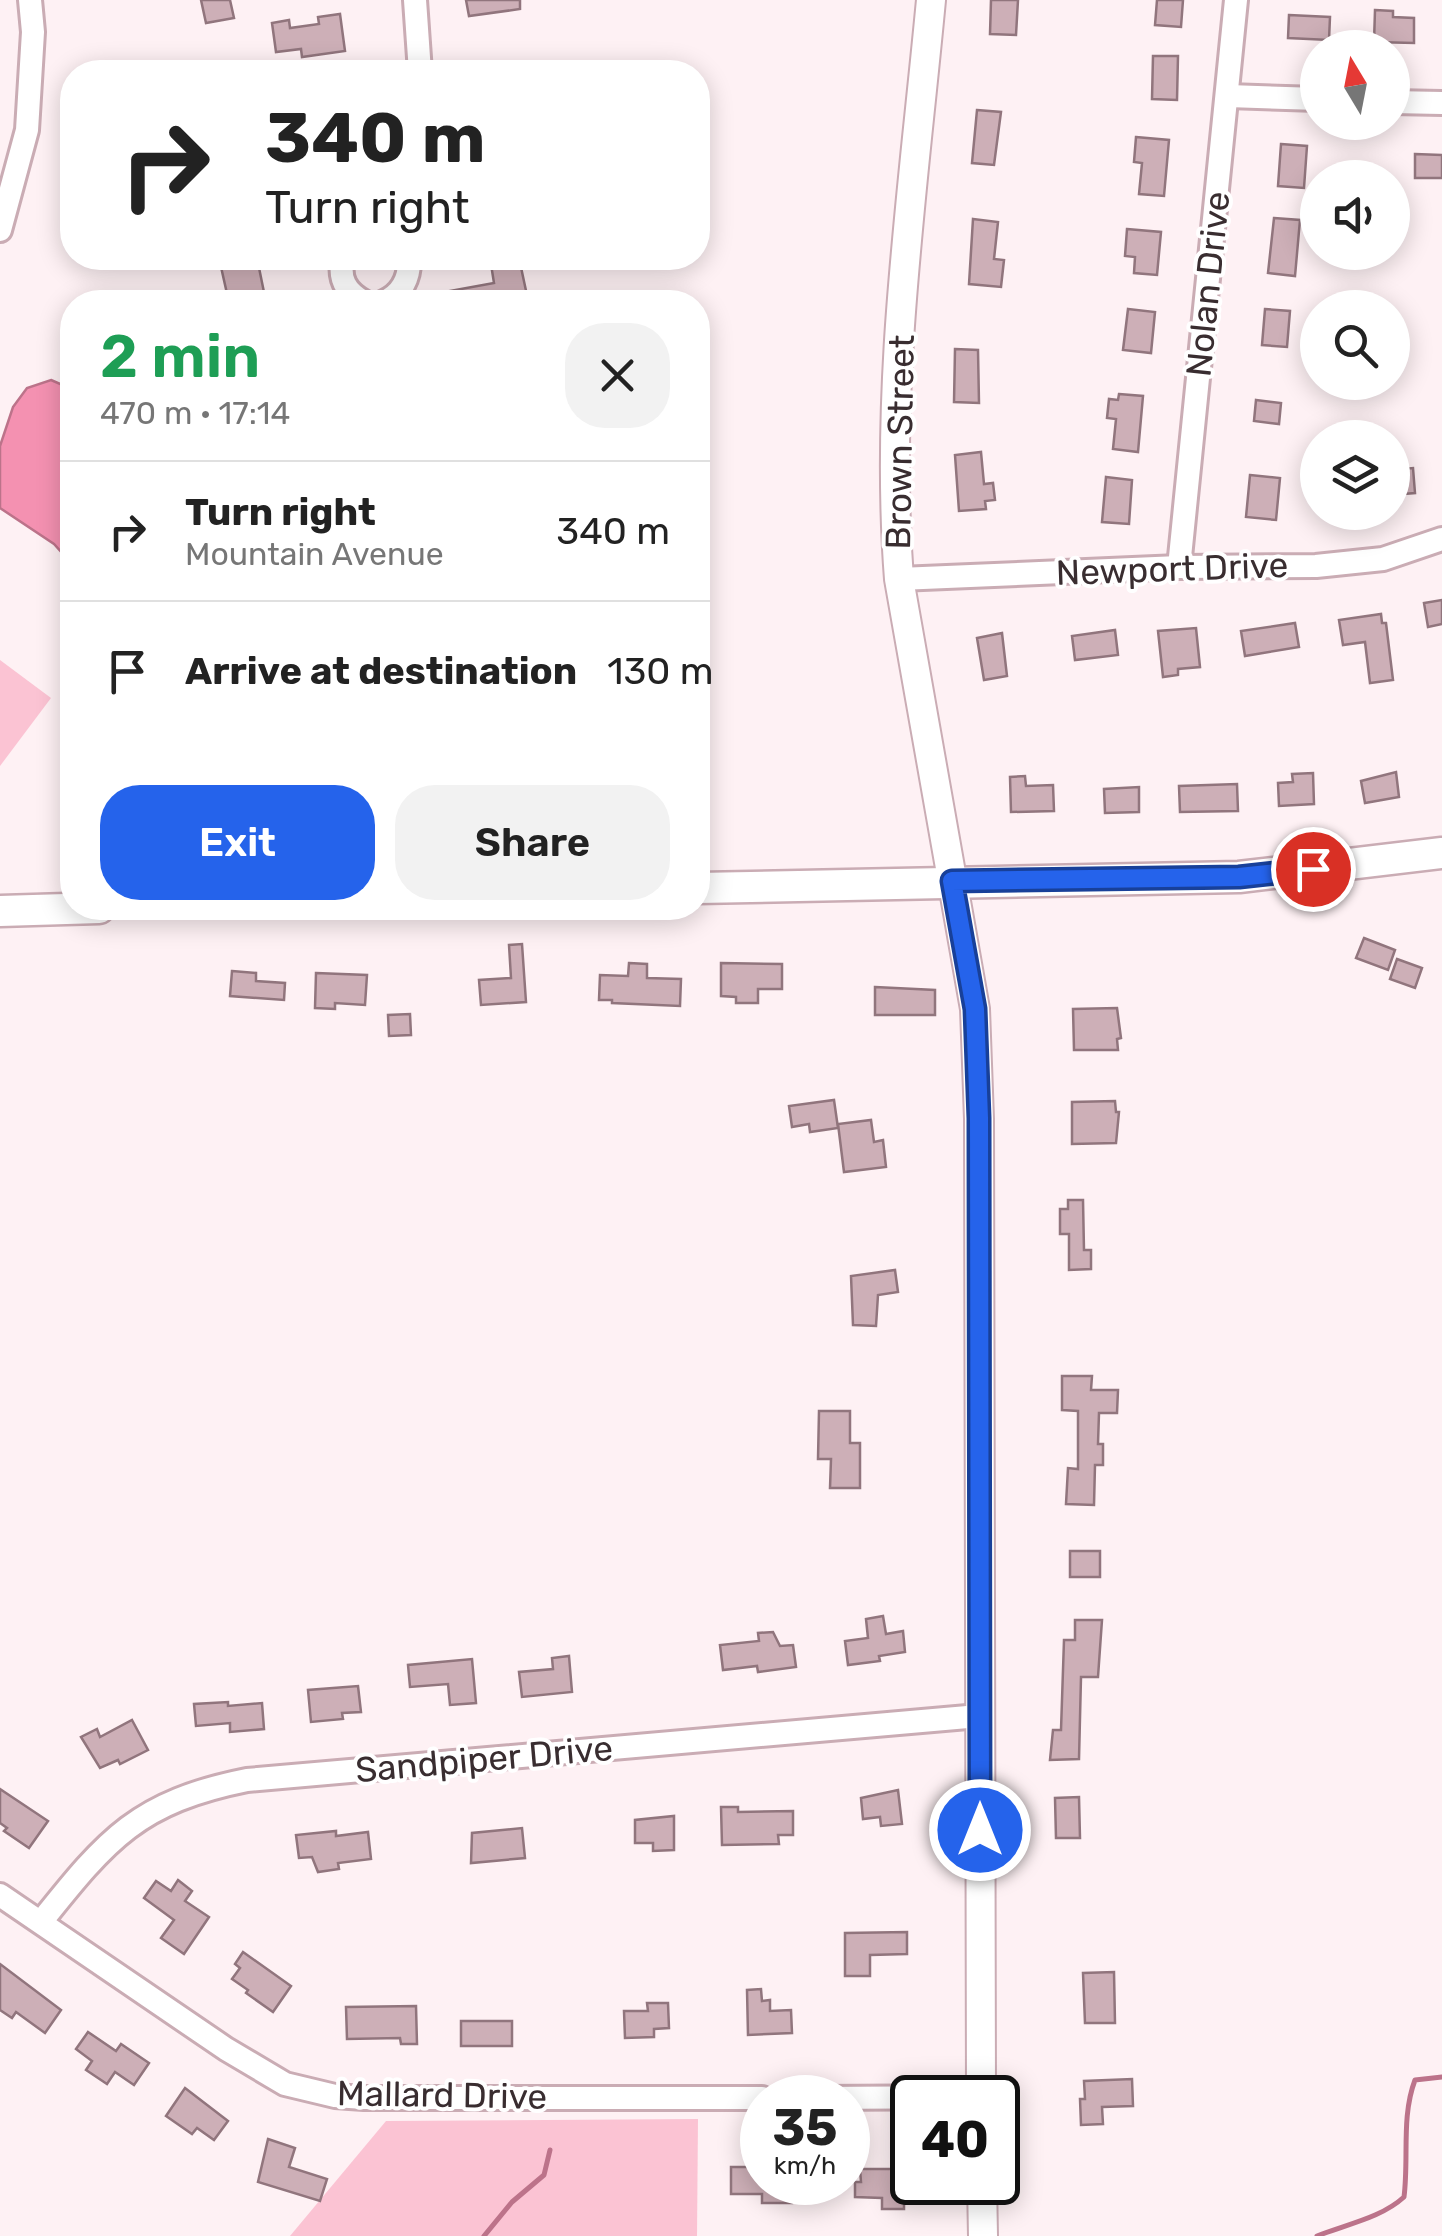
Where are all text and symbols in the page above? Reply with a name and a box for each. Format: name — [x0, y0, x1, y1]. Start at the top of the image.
north arrow — [1300, 30, 1410, 140]
map controls — [1300, 30, 1410, 530]
text: 340 m — [265, 97, 486, 180]
icon: right — [100, 100, 230, 230]
button: sound — [1300, 160, 1410, 270]
text: Turn right — [265, 181, 469, 234]
street label: Nolan Drive — [1177, 189, 1239, 379]
button: search — [1300, 290, 1410, 400]
text: 2 min — [100, 321, 260, 392]
button: close — [565, 323, 670, 428]
street label: Brown Street — [877, 334, 923, 550]
text: 470 m · 17:14 — [100, 394, 290, 432]
button: layers — [1300, 420, 1410, 530]
text: Turn right — [185, 489, 376, 535]
icon: right — [100, 504, 155, 559]
text: 340 m — [556, 508, 670, 554]
text: Mountain Avenue — [185, 535, 444, 573]
street label: Newport Drive — [1055, 544, 1289, 594]
icon: arrive — [100, 644, 155, 699]
text: Arrive at destination — [185, 648, 577, 694]
text: 130 m — [607, 648, 714, 694]
button: Exit — [100, 785, 375, 900]
button: Share — [395, 785, 670, 900]
pin — [1271, 827, 1356, 912]
icon: arrive — [1286, 842, 1341, 897]
street label: Sandpiper Drive — [354, 1727, 614, 1791]
position arrow — [928, 1778, 1032, 1882]
street label: Mallard Drive — [337, 2072, 547, 2118]
speed limit sign: 40 — [890, 2075, 1020, 2205]
text: 35 — [772, 2098, 838, 2158]
text: km/h — [774, 2151, 836, 2180]

